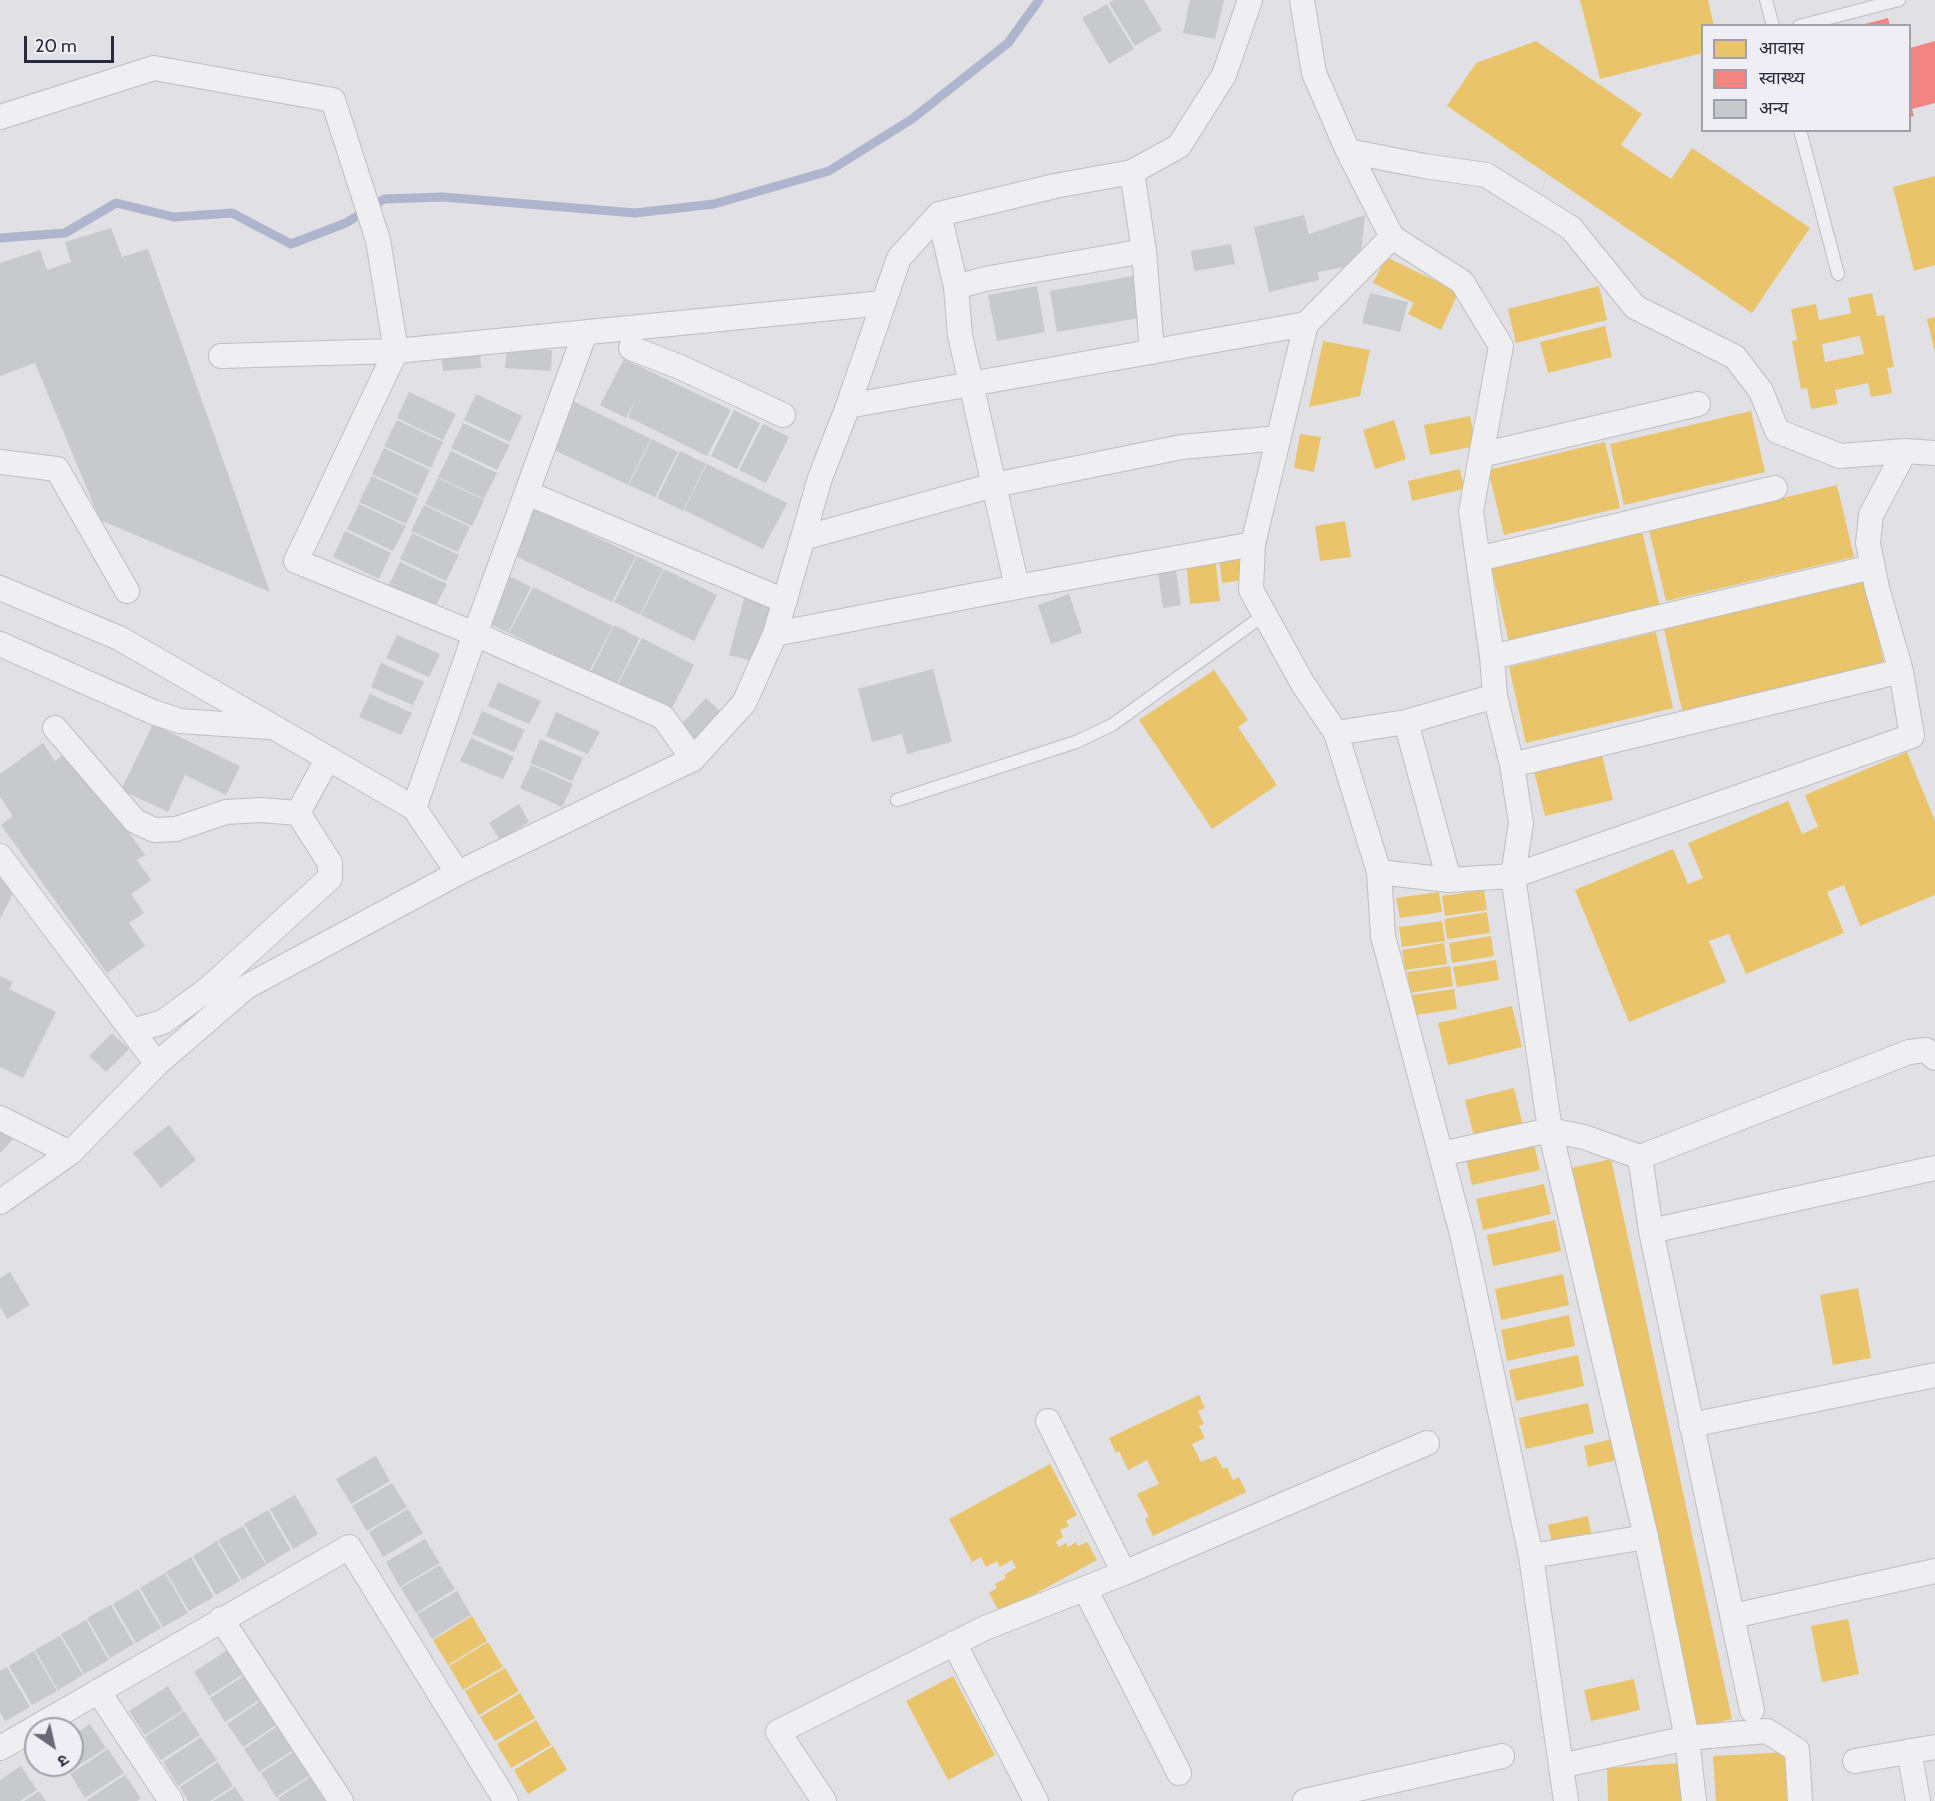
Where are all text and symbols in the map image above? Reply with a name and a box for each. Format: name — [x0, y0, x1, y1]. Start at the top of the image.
scale bar — [27, 24, 117, 62]
legend — [1701, 24, 1911, 132]
text: 20 m — [35, 35, 77, 57]
text: आवास — [1759, 37, 1804, 59]
text: स्वास्थ्य — [1759, 67, 1805, 89]
text: अन्य — [1759, 97, 1789, 119]
north arrow — [24, 1717, 84, 1777]
text: उ — [54, 1750, 72, 1771]

